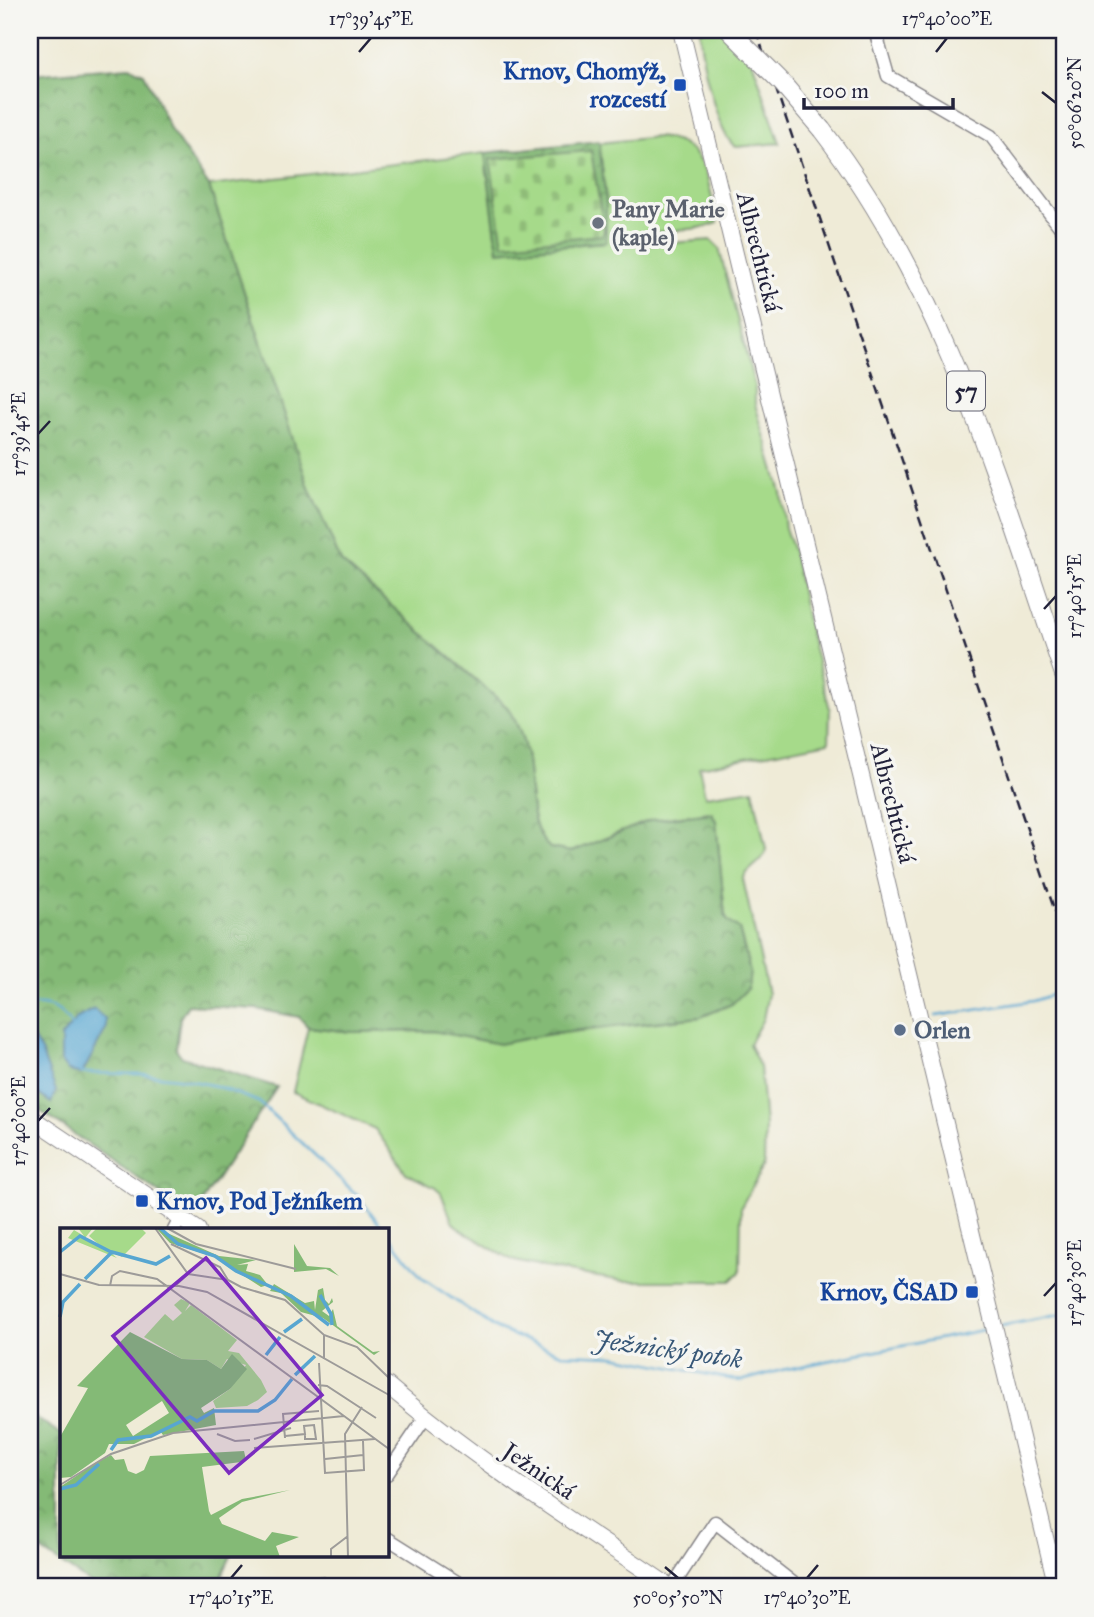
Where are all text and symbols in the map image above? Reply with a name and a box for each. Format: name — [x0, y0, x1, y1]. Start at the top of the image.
text: 17°39'45"E — [329, 8, 413, 30]
text: 17°40'00"E — [902, 8, 992, 30]
place label: Krnov, Chomýž, rozcestí — [503, 56, 667, 114]
text: 50°06'20"N — [1064, 57, 1086, 149]
scale bar — [804, 66, 952, 110]
marker: Krnov, Chomýž, rozcestí — [672, 77, 688, 93]
text: 100 m — [814, 78, 869, 104]
street label: Albrechtická — [729, 188, 789, 316]
place label: Pany Marie (kaple) — [612, 194, 725, 252]
marker: Pany Marie (kaple) — [590, 215, 606, 231]
road number: 57 — [947, 372, 985, 410]
text: 17°39'45"E — [8, 392, 30, 476]
text: 17°40'15"E — [1064, 553, 1086, 638]
street label: Albrechtická — [863, 739, 923, 867]
place label: Orlen — [914, 1015, 971, 1045]
marker: Orlen — [892, 1022, 908, 1038]
text: 17°40'00"E — [8, 1076, 30, 1166]
place label: Krnov, Pod Ježníkem — [156, 1186, 364, 1216]
marker: Krnov, Pod Ježníkem — [134, 1193, 150, 1209]
inset map — [60, 1228, 388, 1558]
text: 17°40'30"E — [1064, 1239, 1086, 1327]
place label: Krnov, ČSAD — [819, 1277, 958, 1307]
marker: Krnov, ČSAD — [964, 1284, 980, 1300]
water label: Ježnický potok — [589, 1322, 745, 1376]
street label: Ježnická — [494, 1434, 582, 1507]
text: 17°40'15"E — [189, 1587, 274, 1609]
text: 50°05'50"N — [632, 1587, 724, 1609]
text: 17°40'30"E — [763, 1587, 851, 1609]

